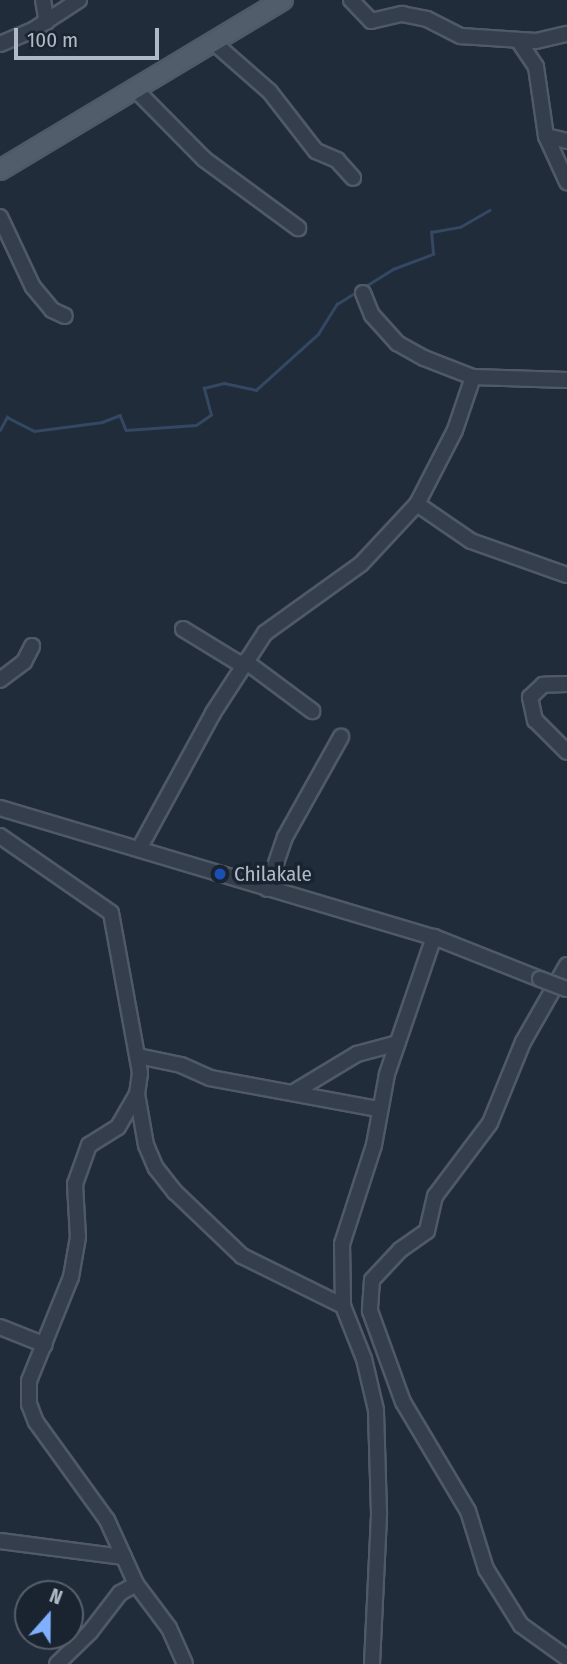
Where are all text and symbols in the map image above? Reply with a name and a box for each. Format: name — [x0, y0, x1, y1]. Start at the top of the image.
scale bar — [18, 14, 163, 58]
text: 100 m — [27, 27, 78, 53]
place label: Chilakale — [234, 861, 312, 887]
marker: Chilakale — [212, 866, 228, 882]
north arrow — [14, 1580, 84, 1650]
text: N — [47, 1584, 65, 1610]

